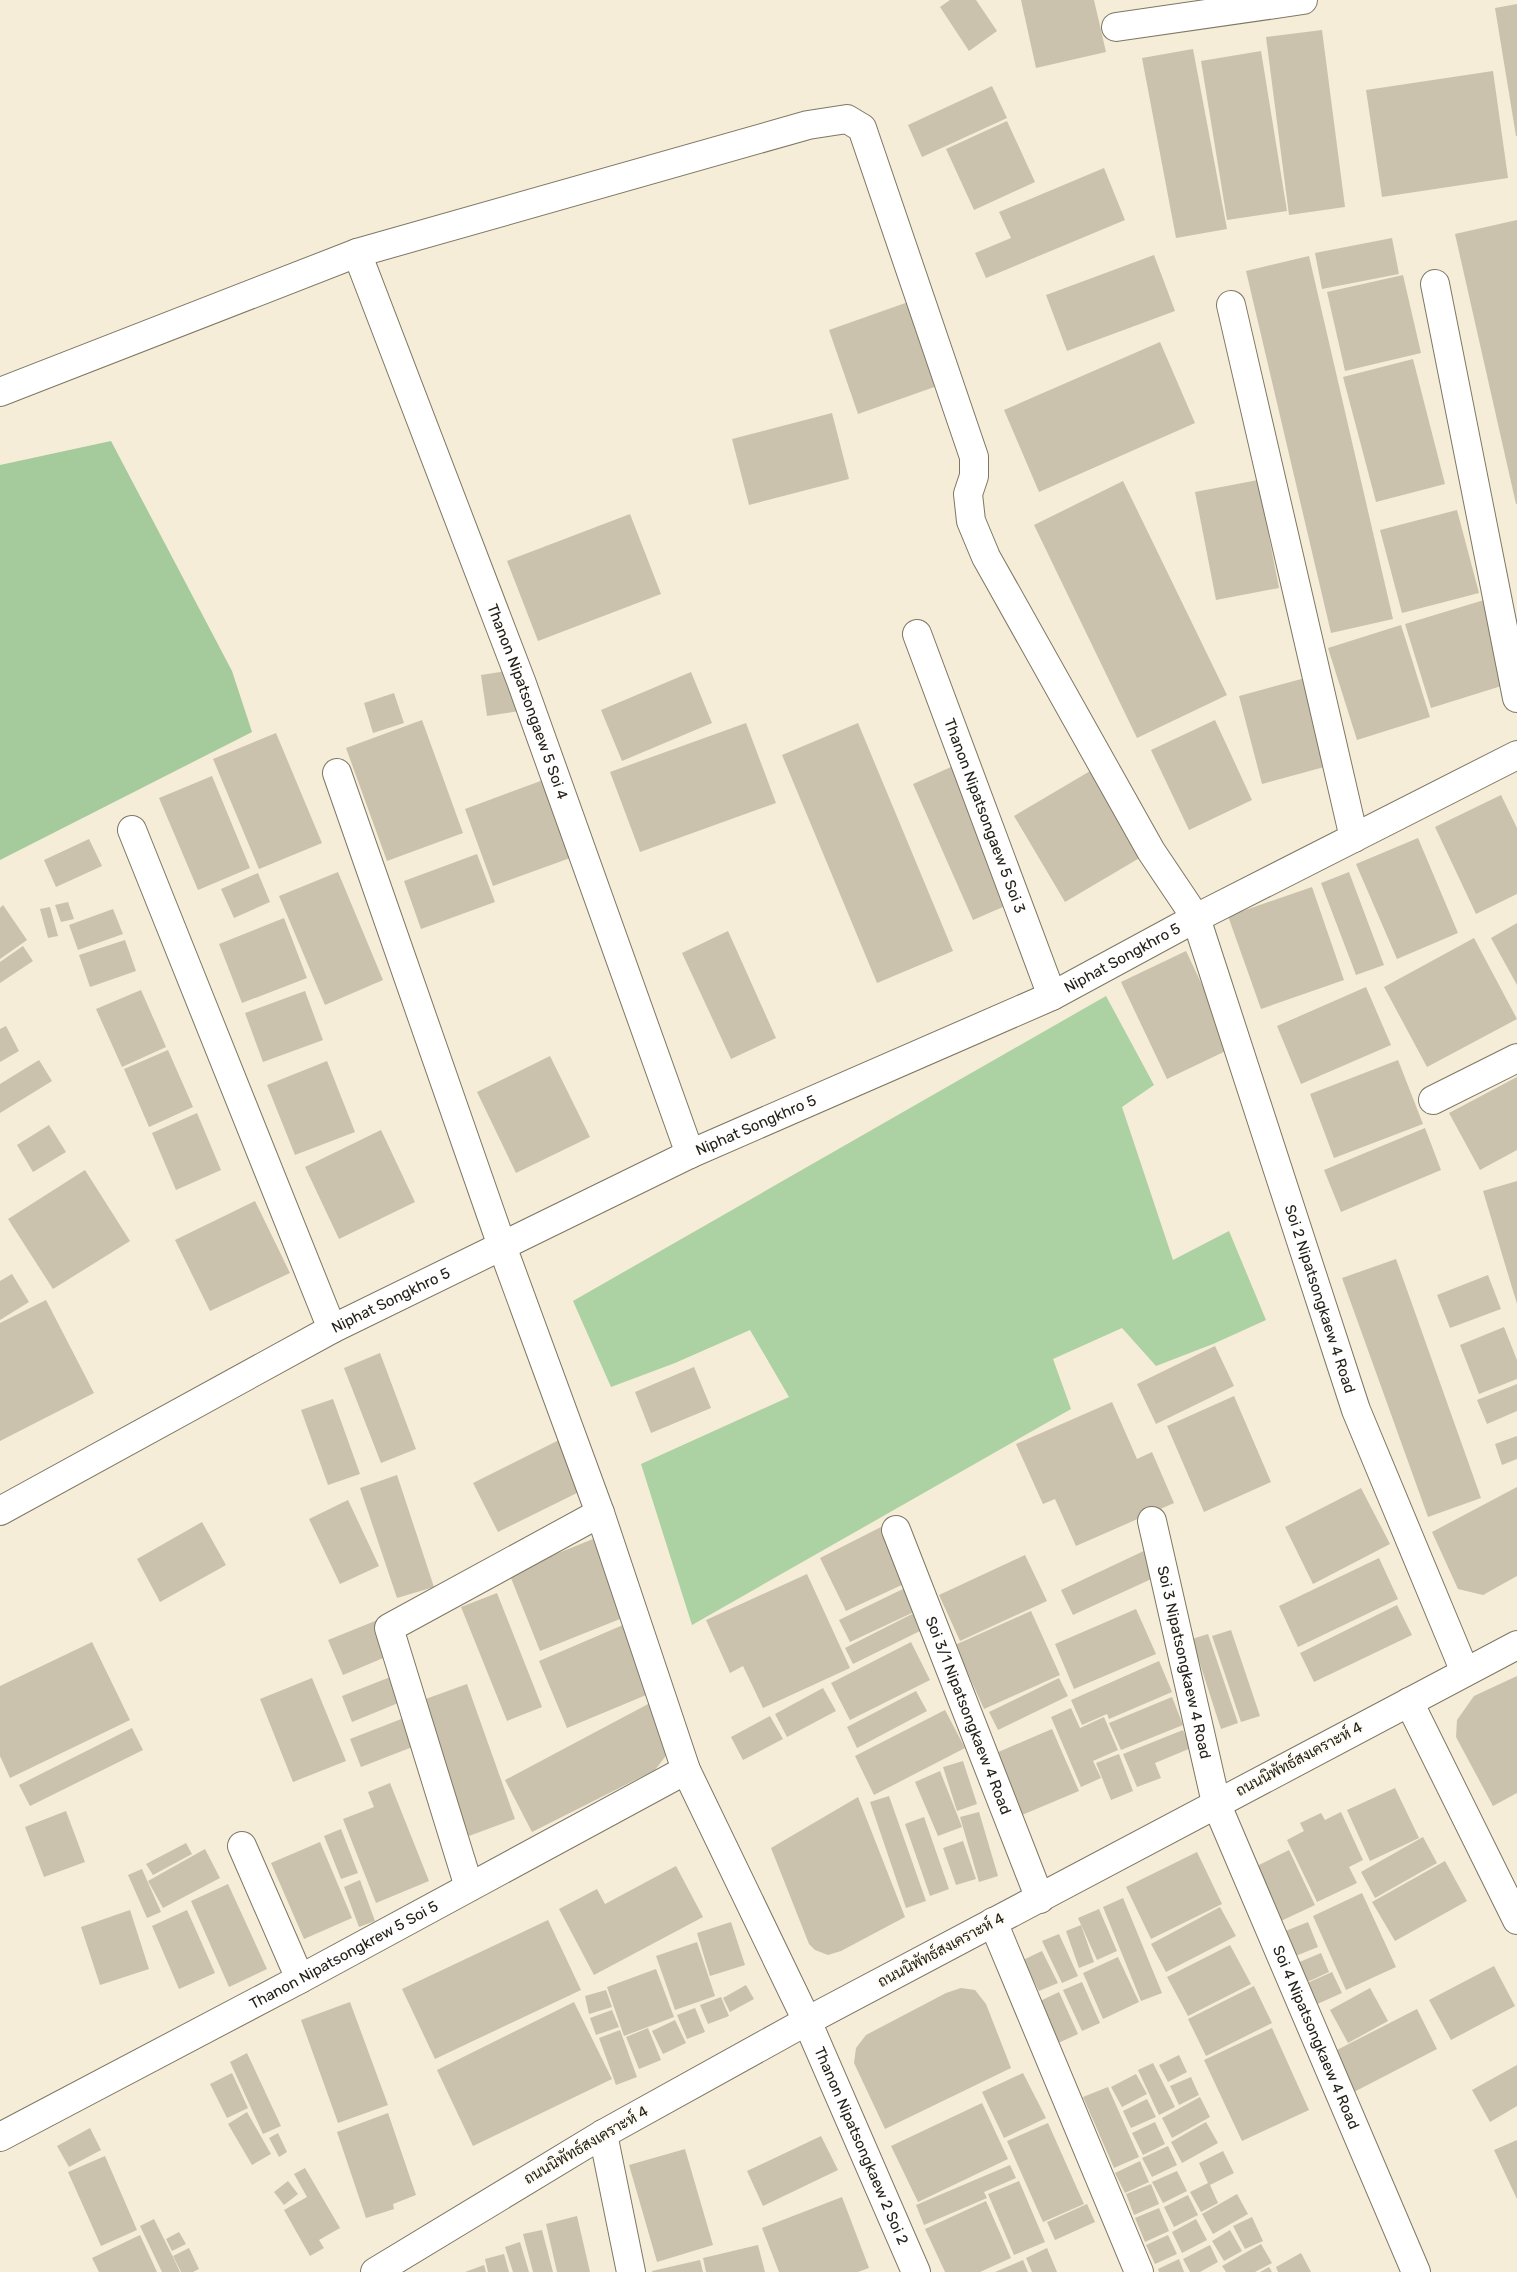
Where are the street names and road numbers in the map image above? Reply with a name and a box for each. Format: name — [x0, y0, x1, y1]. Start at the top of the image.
street label: Thanon Nipatsongaew 5 Soi 4 — [483, 601, 572, 802]
street label: Thanon Nipatsongaew 5 Soi 3 — [940, 716, 1029, 916]
street label: Niphat Songkhro 5 — [1061, 919, 1184, 997]
street label: Niphat Songkhro 5 — [693, 1091, 819, 1159]
street label: Soi 2 Nipatsongkaew 4 Road — [1281, 1202, 1359, 1396]
street label: Niphat Songkhro 5 — [329, 1264, 453, 1337]
street label: Soi 3 Nipatsongkaew 4 Road — [1153, 1564, 1215, 1761]
street label: Soi 3/1 Nipatsongkaew 4 Road — [922, 1614, 1015, 1817]
street label: ถนนนิพัทธ์สงเคราะห์ 4 — [1232, 1717, 1365, 1800]
street label: Thanon Nipatsongkrew 5 Soi 5 — [246, 1897, 441, 2013]
street label: ถนนนิพัทธ์สงเคราะห์ 4 — [874, 1908, 1007, 1991]
street label: Soi 4 Nipatsongkaew 4 Road — [1269, 1943, 1363, 2132]
street label: Thanon Nipatsongkaew 2 Soi 2 — [810, 2044, 912, 2248]
street label: ถนนนิพัทธ์สงเคราะห์ 4 — [520, 2101, 651, 2188]

